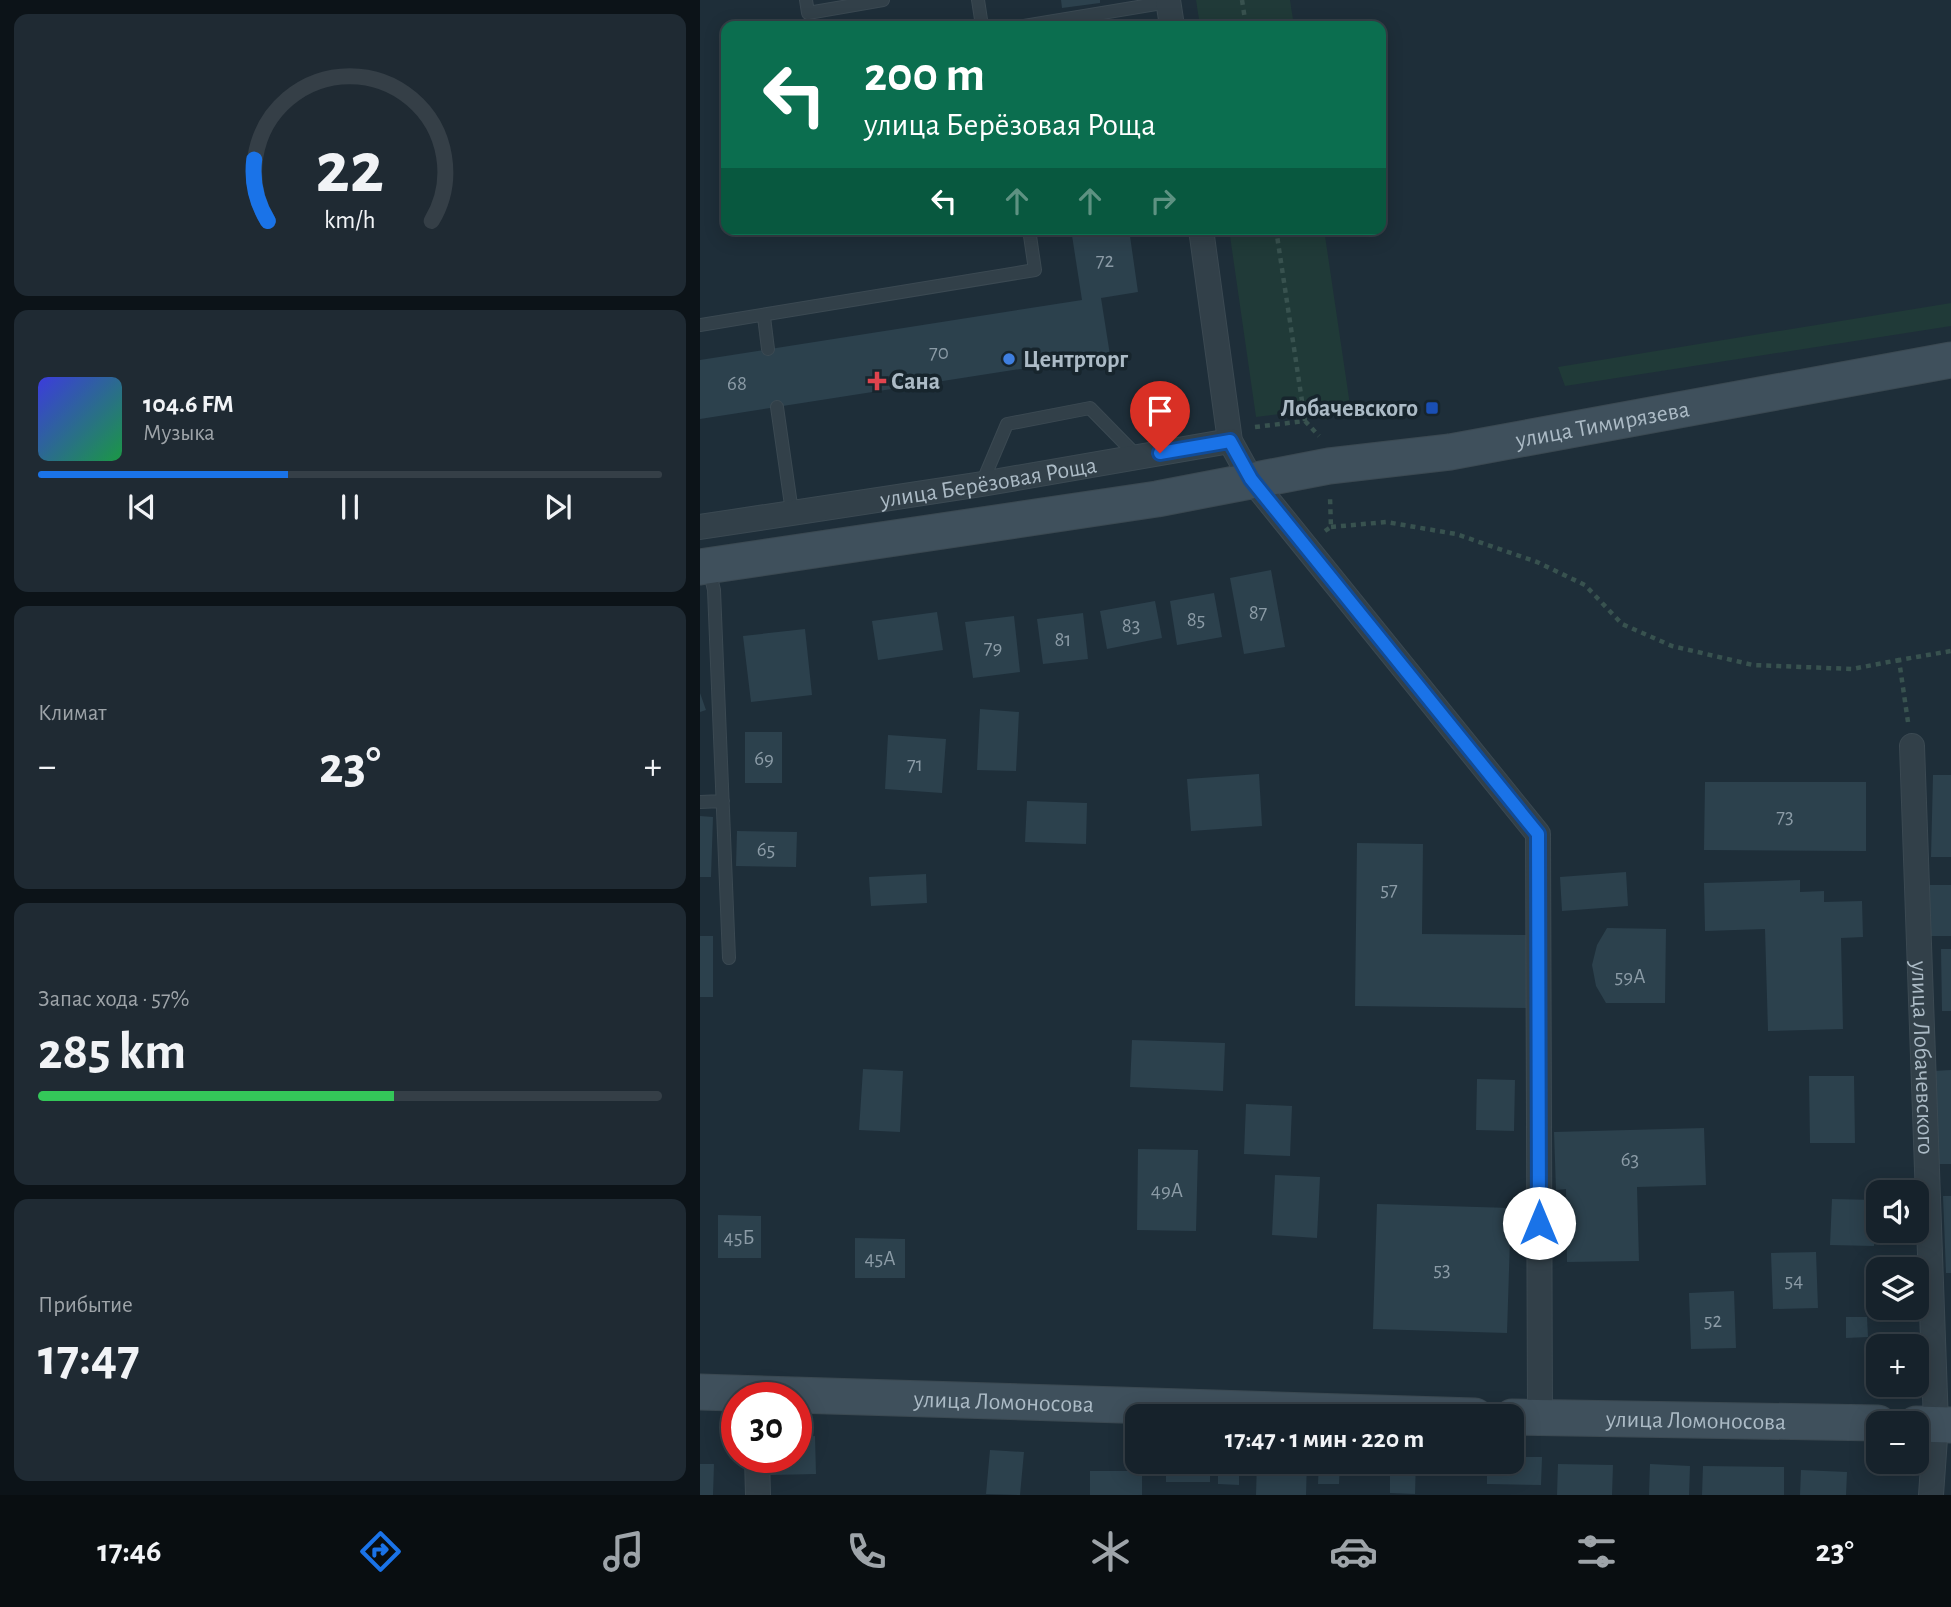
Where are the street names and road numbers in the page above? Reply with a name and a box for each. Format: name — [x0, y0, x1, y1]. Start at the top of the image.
street label: улица Тимирязева — [1513, 397, 1691, 453]
street label: улица Берёзовая Роща — [878, 453, 1099, 512]
street label: улица Лобачевского — [1907, 960, 1937, 1155]
street label: улица Ломоносова — [912, 1388, 1094, 1417]
street label: улица Ломоносова — [1605, 1408, 1786, 1434]

